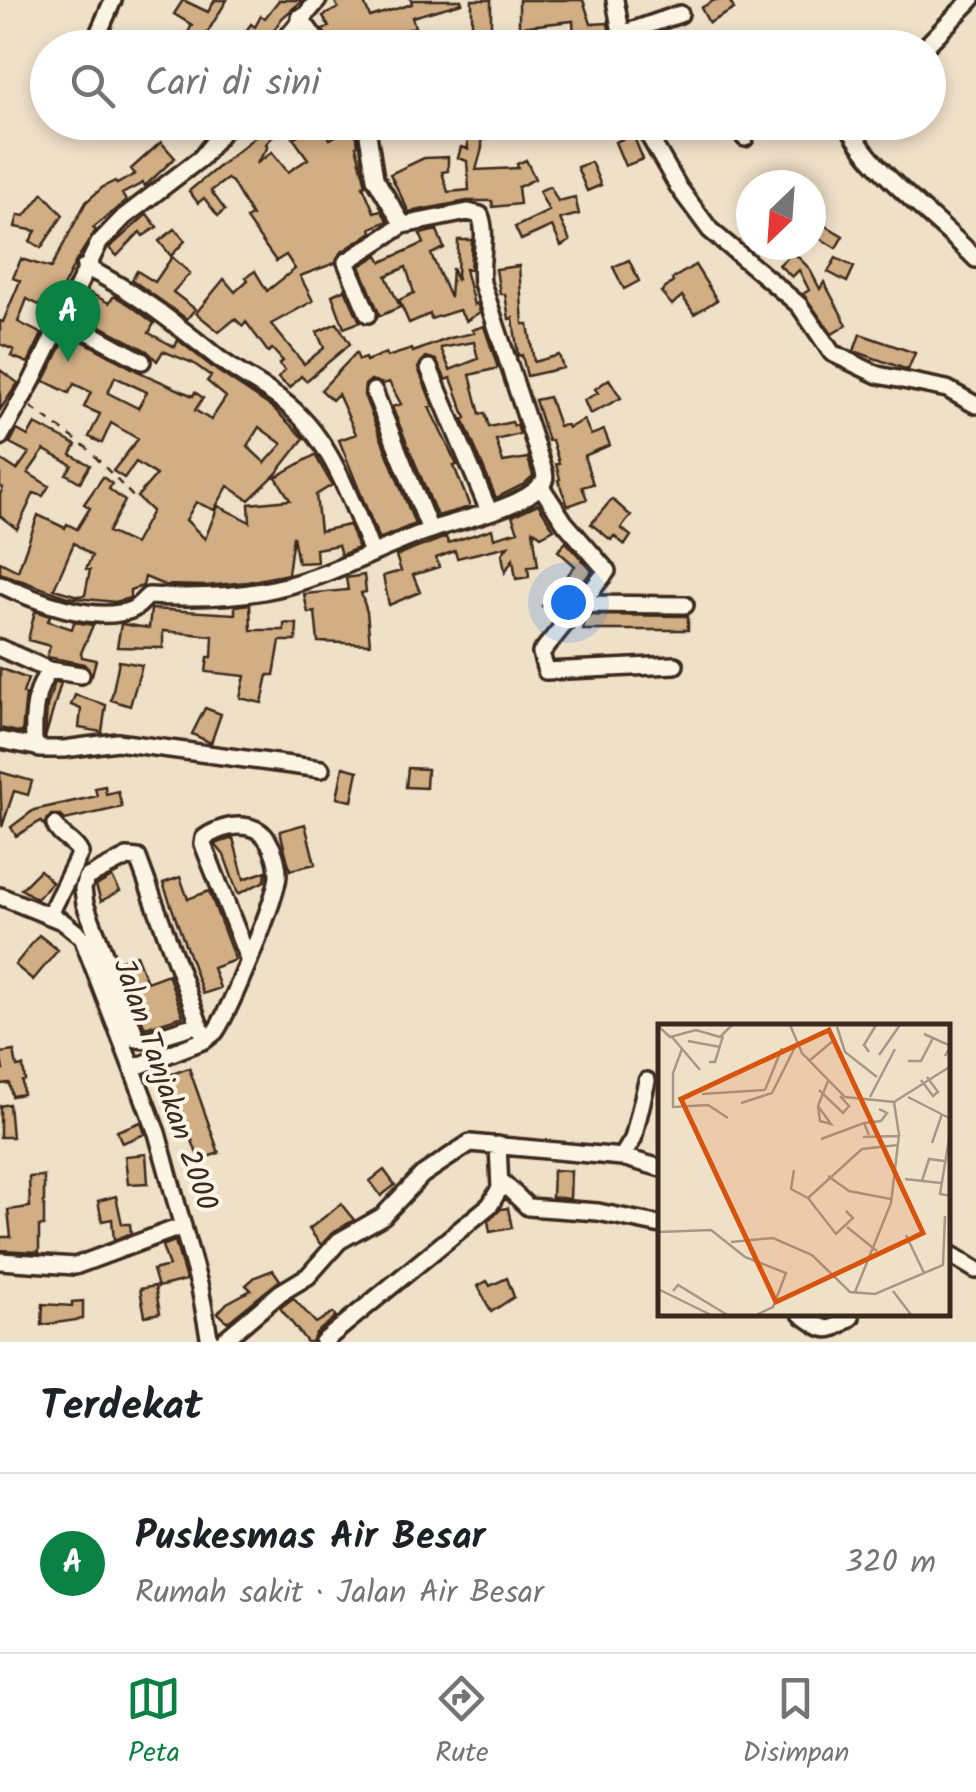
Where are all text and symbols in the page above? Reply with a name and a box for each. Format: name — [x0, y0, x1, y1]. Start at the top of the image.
search box — [30, 30, 946, 140]
text: Cari di sini — [145, 55, 320, 115]
icon: search — [65, 58, 120, 113]
north arrow — [736, 170, 826, 260]
pin: A — [36, 280, 100, 362]
your location — [543, 577, 594, 628]
street label: Jalan Tanjakan 2000 — [98, 952, 230, 1218]
inset map — [658, 1024, 951, 1317]
text: Terdekat — [40, 1374, 203, 1441]
text: Puskesmas Air Besar — [135, 1508, 485, 1568]
text: A — [62, 1538, 83, 1589]
text: 320 m — [845, 1538, 936, 1589]
text: Rumah sakit · Jalan Air Besar — [135, 1568, 544, 1619]
tab: Peta — [126, 1671, 181, 1776]
tab: Rute — [434, 1671, 489, 1776]
tab: Disimpan — [742, 1671, 850, 1776]

